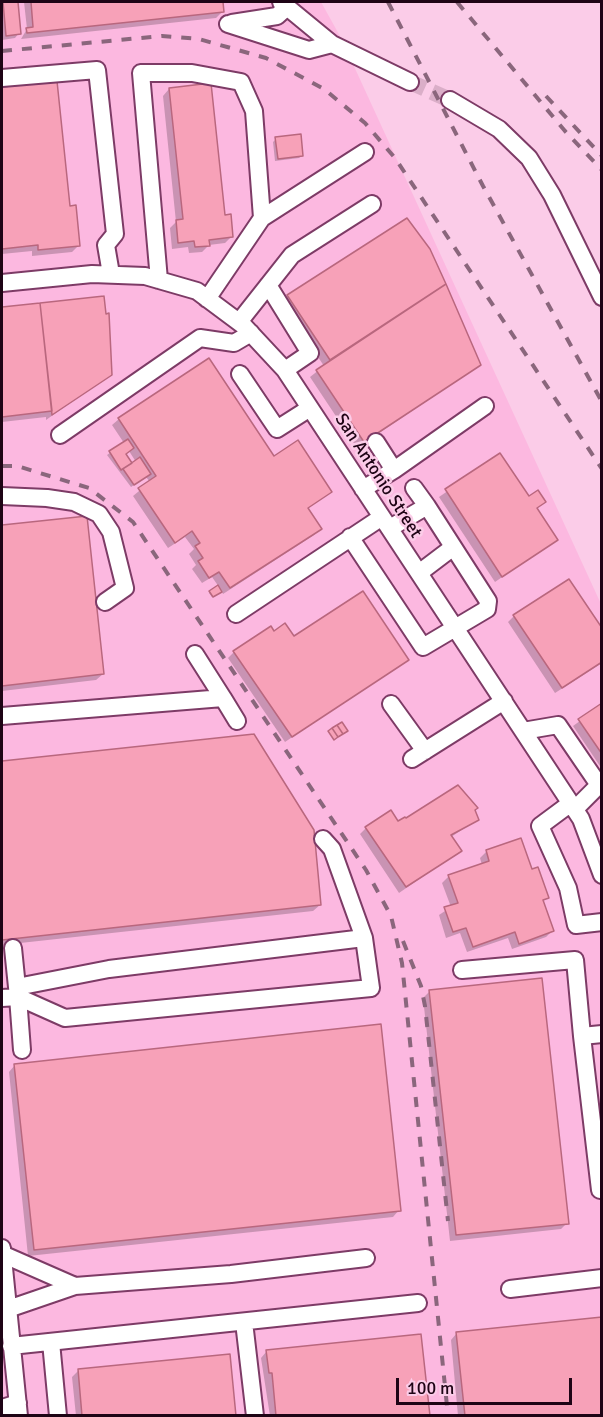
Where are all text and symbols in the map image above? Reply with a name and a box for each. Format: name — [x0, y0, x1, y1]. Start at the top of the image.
street label: San Antonio Street — [330, 410, 426, 542]
scale bar — [399, 1366, 574, 1404]
text: 100 m — [407, 1377, 454, 1399]

